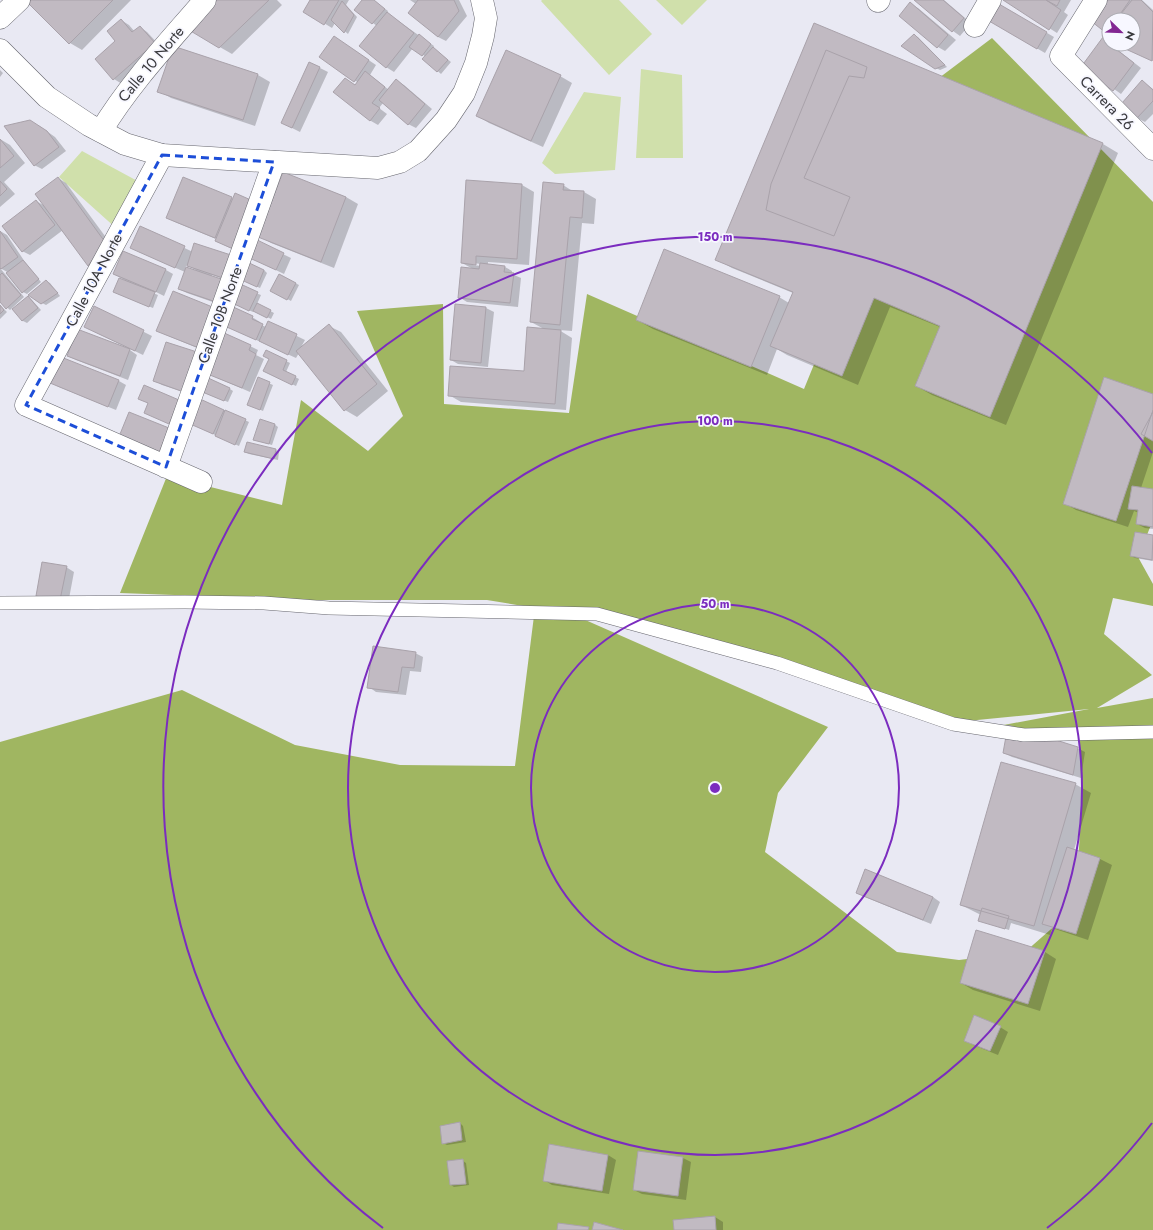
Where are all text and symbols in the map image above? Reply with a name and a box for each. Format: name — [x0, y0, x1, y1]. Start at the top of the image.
north arrow — [1101, 12, 1141, 52]
street label: Calle 10 Norte — [113, 21, 190, 107]
text: N — [1121, 29, 1139, 43]
street label: Carrera 26 — [1075, 71, 1139, 135]
text: 150 m — [697, 228, 733, 246]
street label: Calle 10A Norte — [60, 229, 128, 331]
street label: Calle 10B Norte — [192, 263, 248, 366]
text: 100 m — [697, 412, 733, 430]
text: 50 m — [700, 595, 730, 613]
centre of rings — [708, 781, 722, 795]

